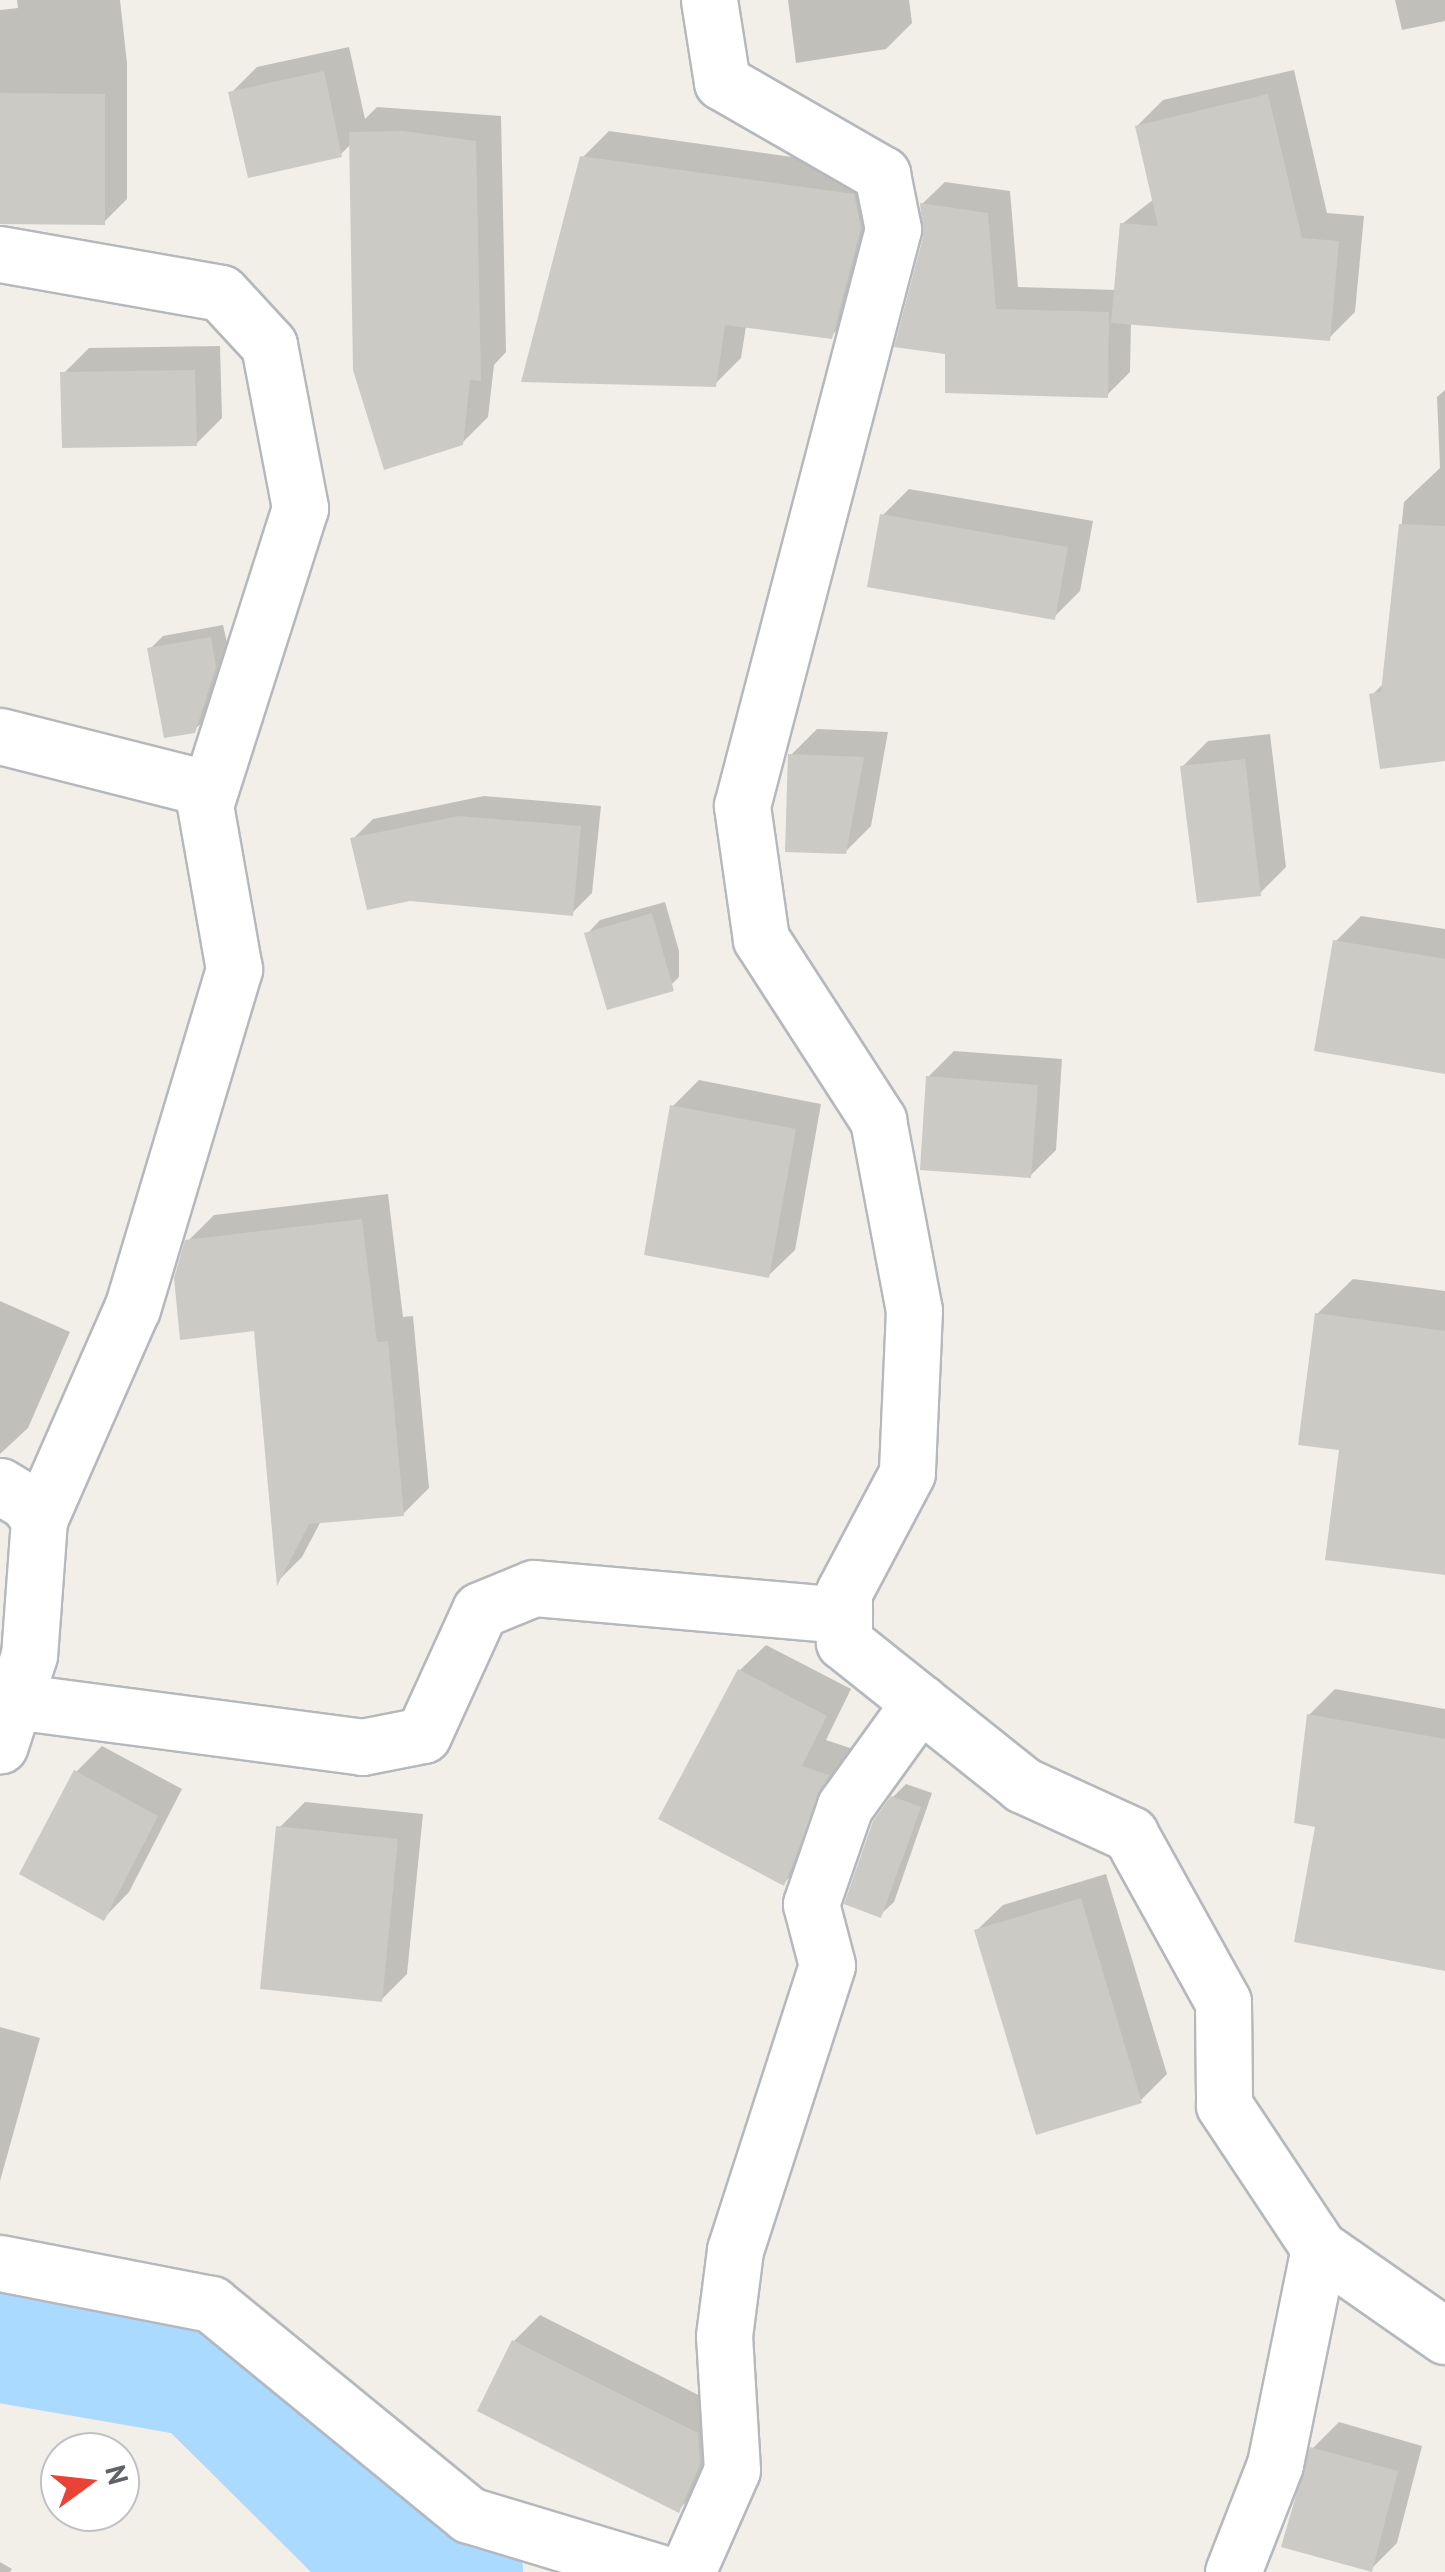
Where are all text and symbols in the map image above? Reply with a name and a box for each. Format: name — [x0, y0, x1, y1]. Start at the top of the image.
north arrow — [40, 2432, 140, 2532]
text: N — [97, 2461, 138, 2488]

